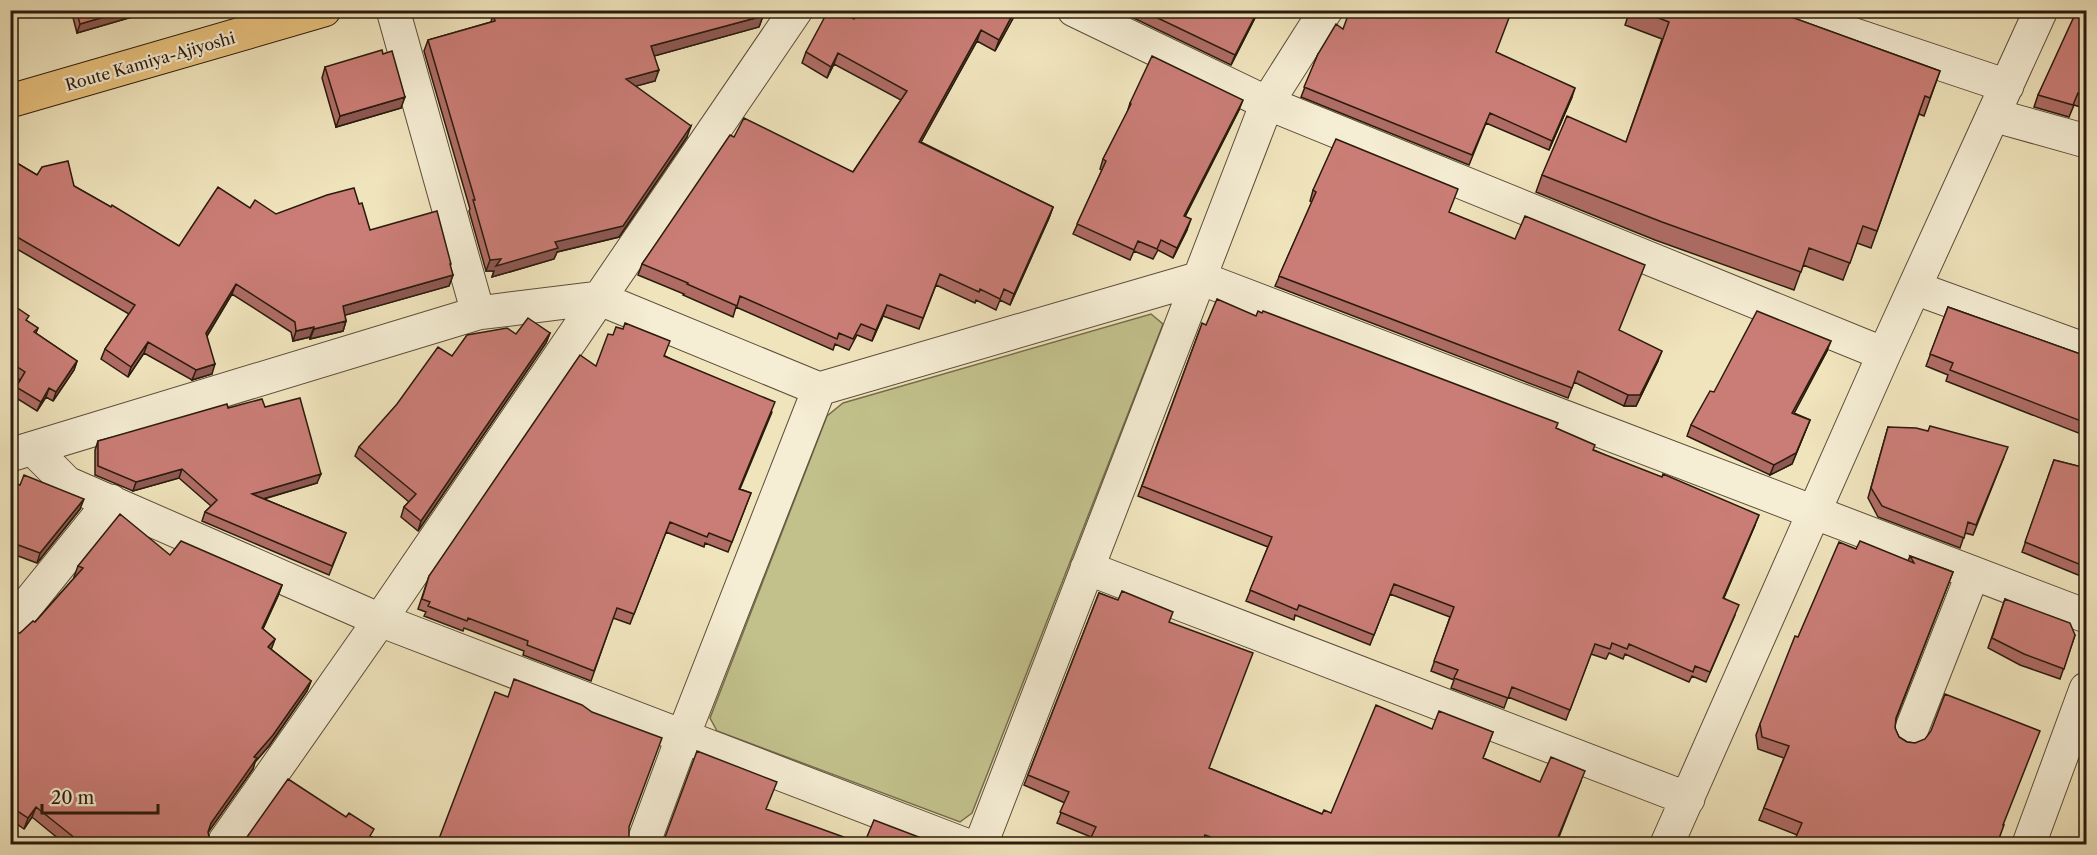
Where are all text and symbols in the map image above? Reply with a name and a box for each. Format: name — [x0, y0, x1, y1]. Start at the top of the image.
street label: Route Kamiya-Ajiyoshi — [63, 27, 237, 95]
scale bar — [42, 777, 158, 815]
text: 20 m — [51, 787, 95, 809]

